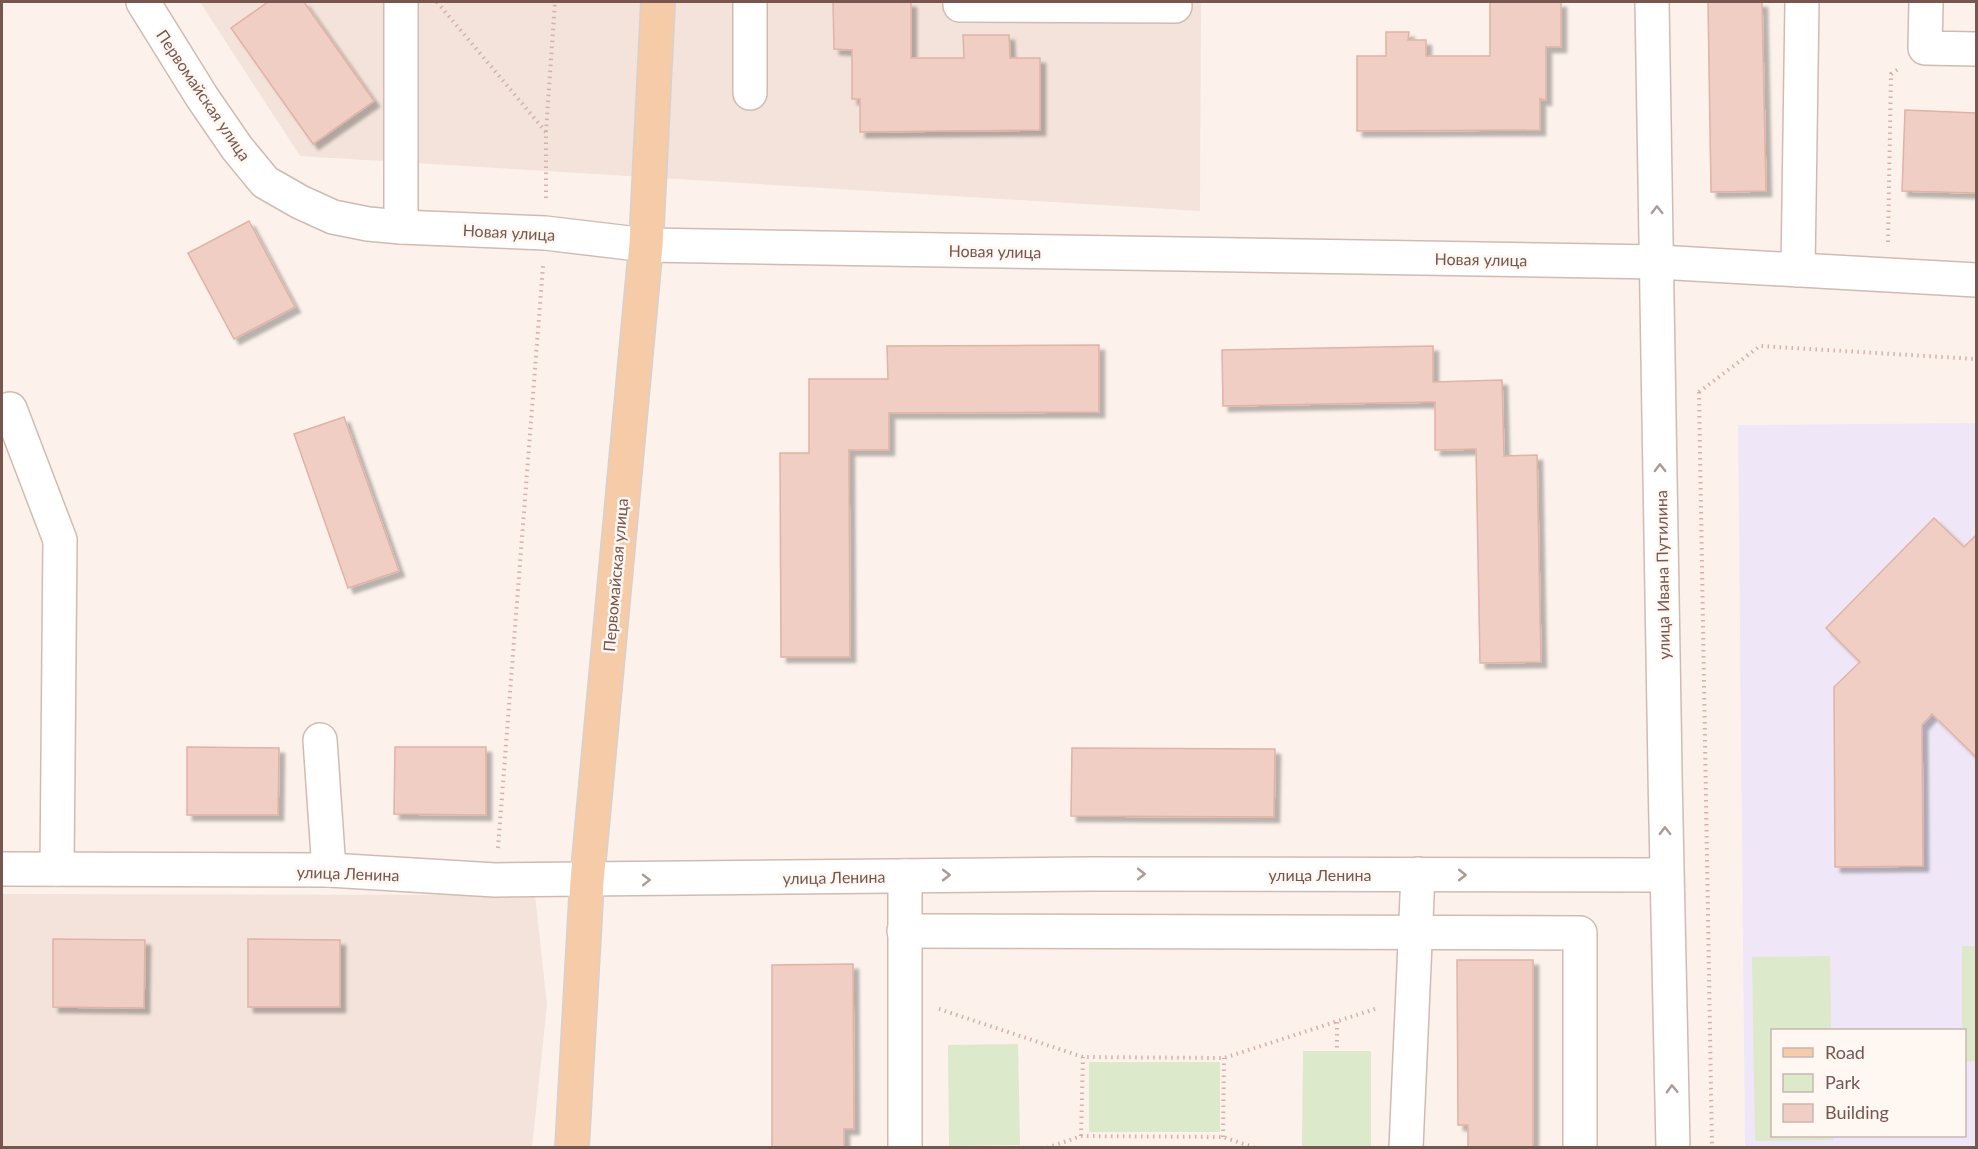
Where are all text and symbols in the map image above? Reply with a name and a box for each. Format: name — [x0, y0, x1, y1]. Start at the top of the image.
street label: Первомайская улица — [153, 26, 255, 164]
one-way arrow — [1650, 206, 1663, 215]
street label: Новая улица — [462, 220, 556, 244]
street label: Новая улица — [949, 241, 1041, 261]
street label: Новая улица — [1435, 249, 1527, 269]
one-way arrow — [1654, 464, 1666, 473]
street label: улица Ивана Путилина — [1651, 490, 1673, 660]
street label: Первомайская улица — [599, 497, 631, 653]
one-way arrow — [1659, 827, 1672, 836]
street label: улица Ленина — [296, 862, 400, 884]
street label: улица Ленина — [1269, 865, 1371, 884]
street label: улица Ленина — [782, 867, 886, 887]
one-way arrow — [1136, 868, 1145, 880]
one-way arrow — [941, 869, 950, 881]
one-way arrow — [1457, 869, 1466, 881]
one-way arrow — [641, 874, 650, 886]
legend — [1771, 1029, 1966, 1137]
text: Road — [1825, 1041, 1865, 1063]
text: Park — [1825, 1071, 1861, 1093]
one-way arrow — [1665, 1085, 1678, 1094]
text: Building — [1825, 1101, 1889, 1123]

